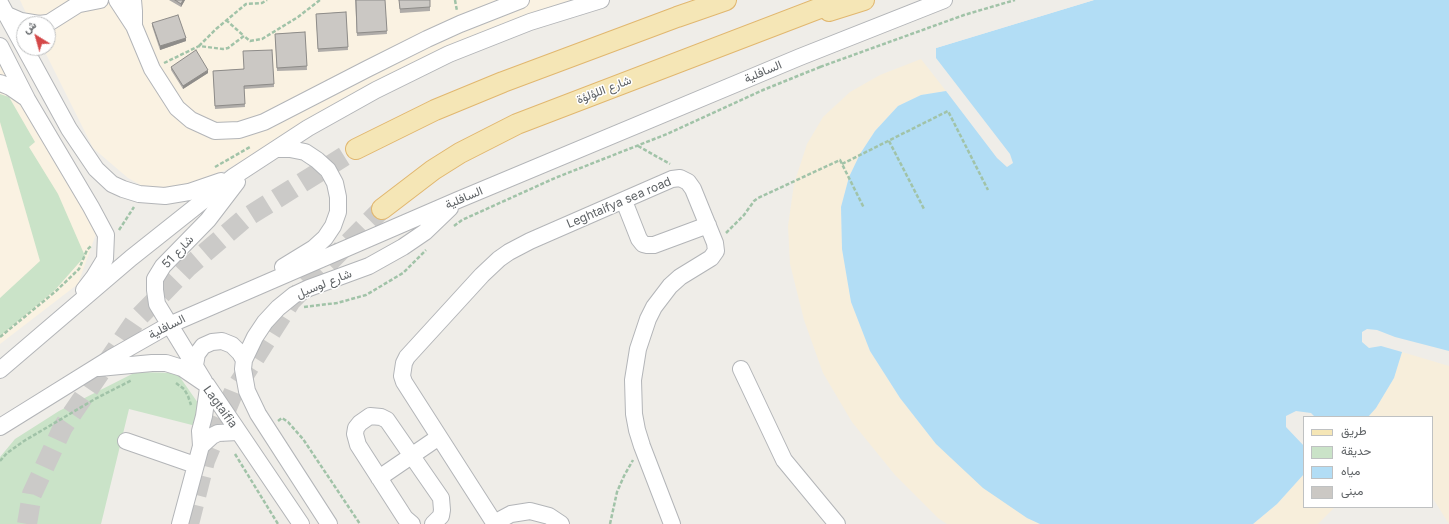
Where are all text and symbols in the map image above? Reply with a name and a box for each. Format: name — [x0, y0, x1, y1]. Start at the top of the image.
north arrow — [16, 16, 56, 56]
text: ش — [20, 18, 39, 37]
street label: السافلية — [742, 58, 784, 86]
street label: شارع اللؤلؤة — [575, 73, 633, 107]
street label: Leghtaifya sea road — [564, 174, 674, 232]
street label: السافلية — [443, 184, 485, 212]
street label: شارع 51 — [159, 233, 197, 271]
street label: شارع لوسيل — [294, 266, 354, 302]
street label: السافلية — [146, 312, 188, 342]
street label: Lagtaifia — [200, 383, 240, 431]
legend — [1303, 416, 1433, 508]
text: طريق — [1341, 423, 1366, 438]
text: حديقة — [1341, 443, 1371, 458]
text: مياه — [1341, 463, 1360, 478]
text: مبنى — [1341, 483, 1363, 498]

